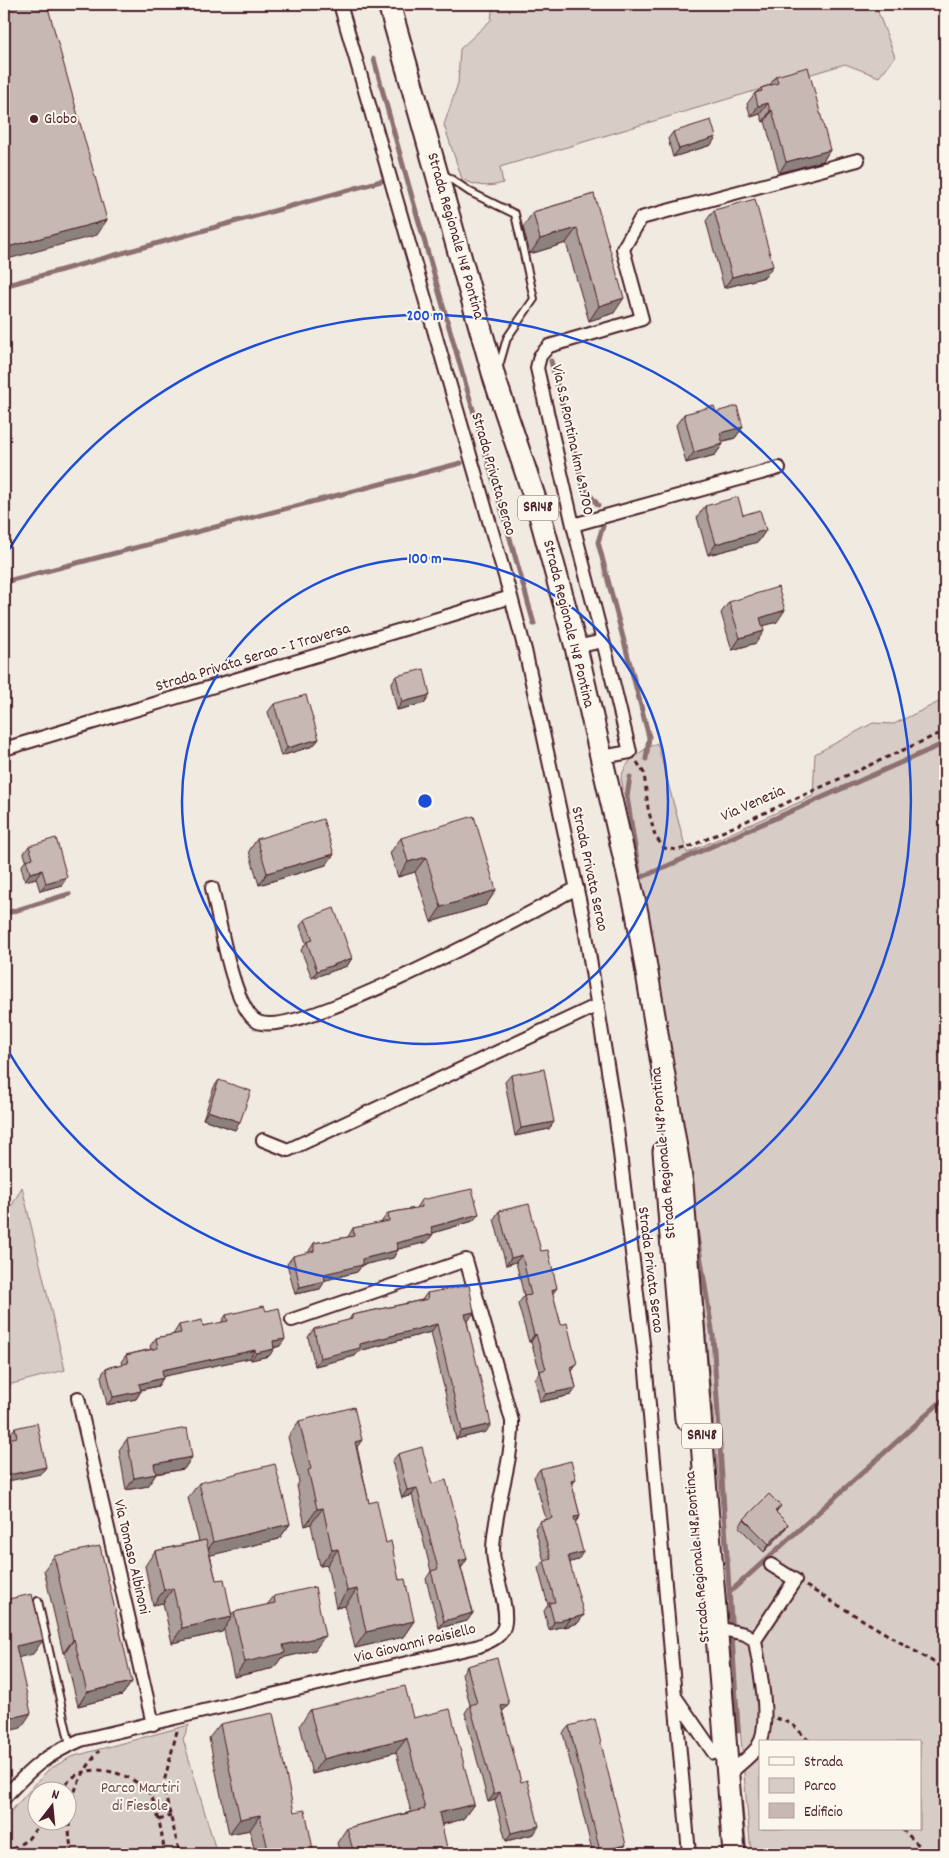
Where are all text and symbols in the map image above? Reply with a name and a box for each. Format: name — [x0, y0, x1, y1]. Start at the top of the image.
place label: Globo — [44, 108, 77, 131]
marker: Globo — [28, 113, 40, 125]
street label: Strada Regionale 148 Pontina — [420, 150, 490, 322]
text: 200 m — [407, 306, 443, 328]
street label: Via S.S Pontina km 69.700 — [545, 362, 599, 518]
street label: Strada Privata Serao — [464, 410, 522, 538]
road number: SR148 — [518, 496, 558, 520]
street label: Strada Regionale 148 Pontina — [536, 538, 600, 711]
text: 100 m — [408, 549, 442, 571]
street label: Strada Privata Serao - I Traversa — [153, 617, 354, 699]
street label: Via Venezia — [717, 780, 789, 828]
centre of rings — [416, 792, 434, 810]
street label: Strada Privata Serao — [565, 804, 613, 934]
street label: Strada Regionale 148 Pontina — [645, 1066, 683, 1240]
street label: Strada Privata Serao — [631, 1206, 669, 1334]
road number: SR148 — [682, 1424, 722, 1448]
street label: Strada Regionale 148 Pontina — [679, 1470, 717, 1644]
street label: Via Tomaso Albinoni — [107, 1497, 155, 1617]
street label: Via Giovanni Paisiello — [352, 1618, 478, 1670]
legend — [759, 1740, 922, 1830]
text: Strada — [804, 1752, 844, 1774]
text: Parco — [804, 1776, 836, 1798]
park label: Parco Martiri di Fiesole — [101, 1777, 179, 1818]
north arrow — [28, 1780, 78, 1830]
text: N — [49, 1785, 61, 1806]
text: Edificio — [804, 1802, 843, 1824]

